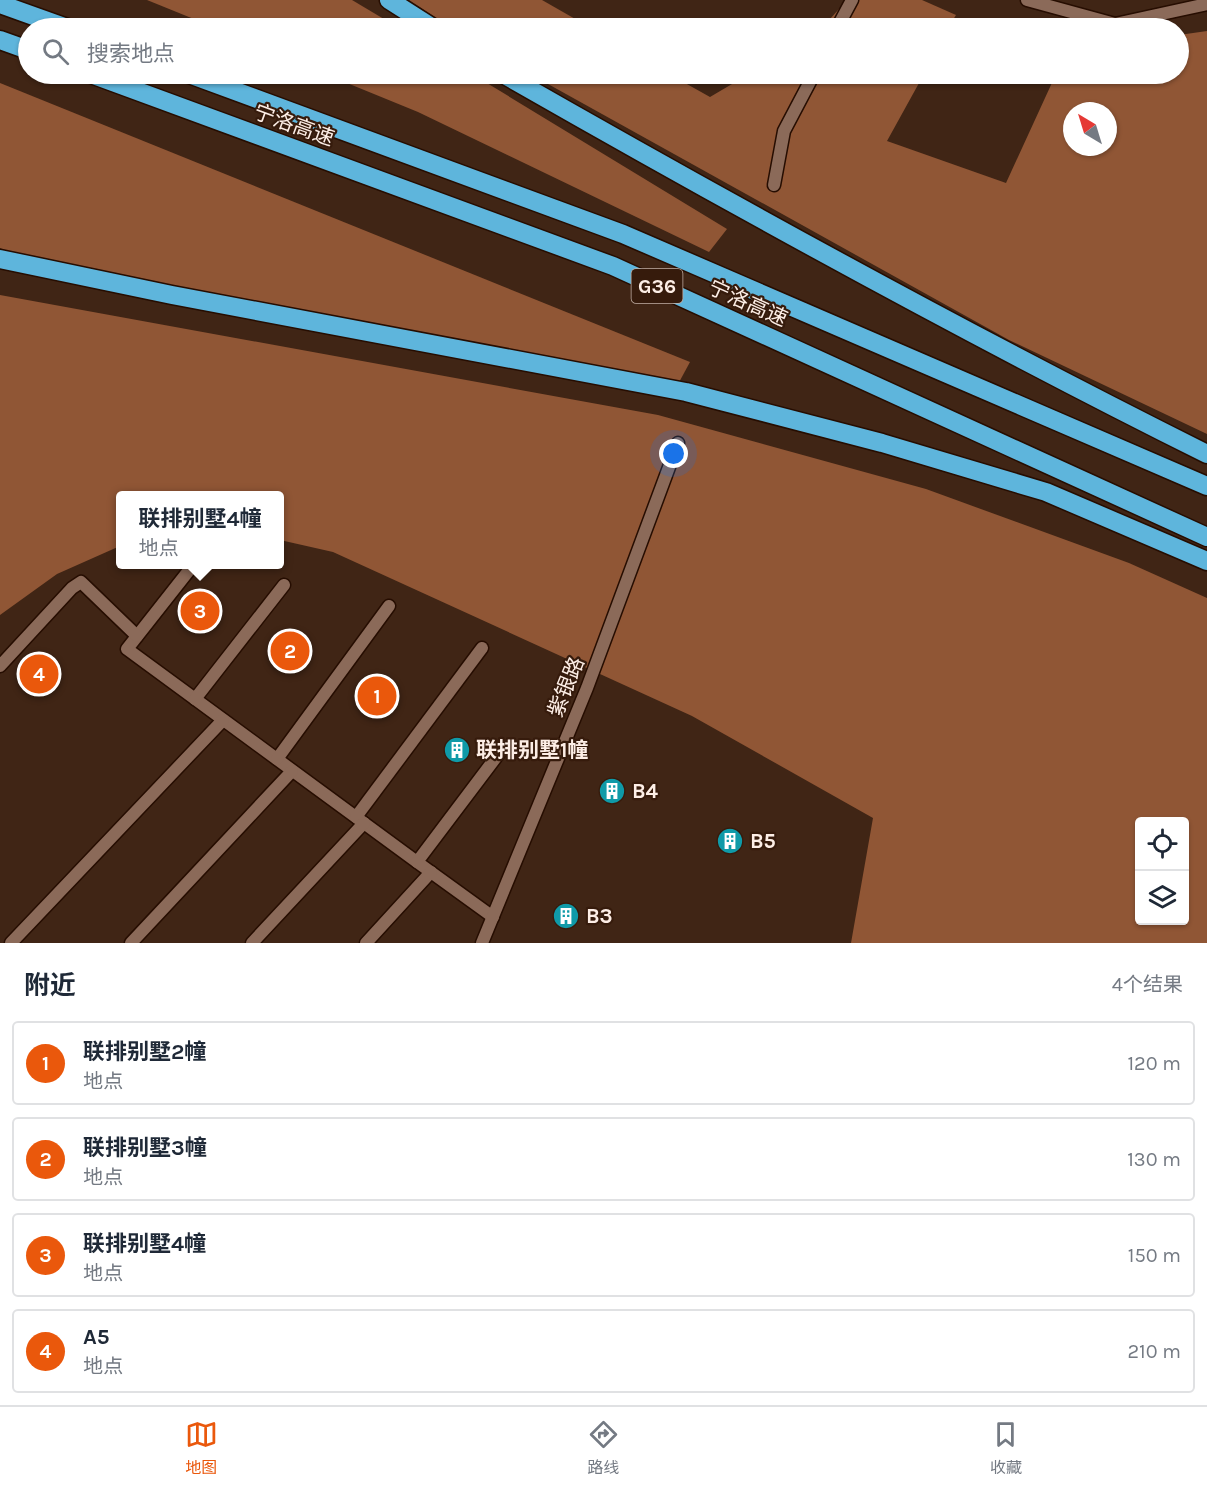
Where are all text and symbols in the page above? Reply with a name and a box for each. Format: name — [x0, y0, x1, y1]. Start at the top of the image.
search box — [18, 18, 1189, 84]
icon: search — [39, 35, 72, 68]
text: 搜索地点 — [87, 41, 175, 67]
street label: 宁洛高速 — [250, 99, 338, 151]
north arrow — [1063, 102, 1117, 156]
road number: G36 — [632, 269, 682, 303]
street label: 宁洛高速 — [705, 275, 791, 331]
your location — [659, 439, 688, 468]
popup — [116, 491, 284, 569]
text: 联排别墅4幢 — [138, 506, 262, 532]
text: 地点 — [138, 537, 178, 560]
pin: 3 — [180, 588, 220, 634]
pin: 2 — [270, 628, 310, 674]
pin: 4 — [20, 652, 58, 696]
street label: 紫银路 — [543, 653, 589, 721]
pin: 1 — [358, 674, 397, 718]
building icon: 联排别墅1幢 — [442, 735, 472, 765]
place label: 联排别墅1幢 — [476, 738, 589, 762]
building icon: B4 — [597, 776, 627, 806]
place label: B4 — [632, 779, 659, 803]
map controls — [1135, 817, 1189, 925]
button: locate — [1135, 817, 1189, 871]
building icon: B5 — [715, 826, 745, 856]
place label: B5 — [750, 829, 776, 853]
button: layers — [1135, 871, 1189, 925]
building icon: B3 — [551, 901, 581, 931]
place label: B3 — [586, 904, 613, 928]
text: 附近 — [24, 970, 76, 1001]
text: 4个结果 — [1112, 973, 1183, 996]
text: 联排别墅2幢 — [83, 1039, 206, 1065]
text: 1 — [42, 1052, 49, 1075]
text: 120 m — [1127, 1052, 1181, 1075]
text: 地点 — [83, 1070, 123, 1093]
text: 联排别墅3幢 — [83, 1135, 207, 1161]
text: 2 — [39, 1148, 52, 1171]
text: 130 m — [1127, 1148, 1181, 1171]
text: 地点 — [83, 1166, 123, 1189]
text: 联排别墅4幢 — [83, 1231, 206, 1257]
text: 3 — [39, 1244, 52, 1267]
text: 150 m — [1128, 1244, 1181, 1267]
text: 地点 — [83, 1262, 123, 1285]
text: A5 — [83, 1324, 110, 1350]
text: 4 — [40, 1340, 51, 1363]
text: 210 m — [1127, 1340, 1181, 1363]
text: 地点 — [83, 1355, 123, 1378]
tab: 地图 — [185, 1418, 218, 1478]
tab: 路线 — [587, 1418, 620, 1478]
tab: 收藏 — [989, 1418, 1022, 1478]

